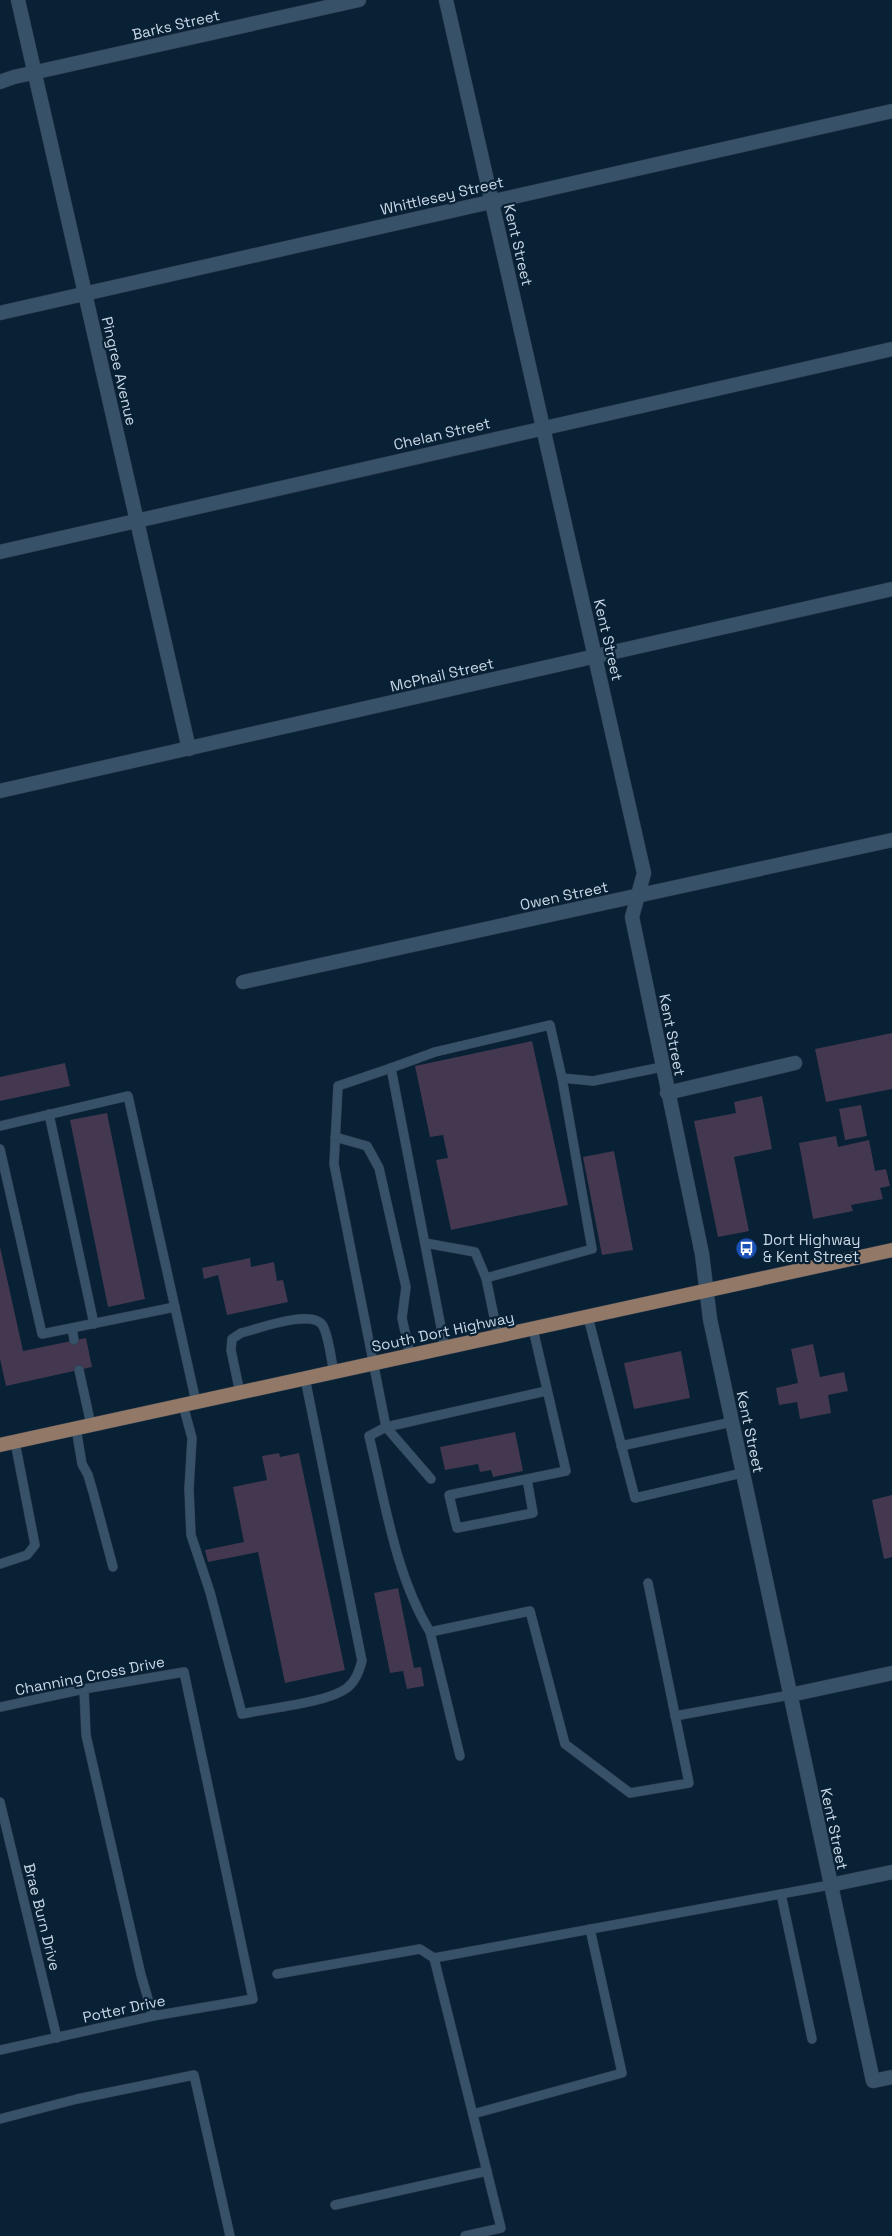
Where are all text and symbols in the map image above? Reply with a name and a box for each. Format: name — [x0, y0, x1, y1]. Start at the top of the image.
street label: Barks Street — [130, 5, 222, 44]
street label: Whittlesey Street — [378, 172, 505, 219]
street label: Kent Street — [500, 202, 537, 288]
street label: Pingree Avenue — [98, 315, 141, 427]
street label: Chelan Street — [392, 413, 492, 454]
street label: Kent Street — [590, 597, 627, 683]
street label: McPhail Street — [388, 653, 496, 696]
street label: Owen Street — [518, 877, 610, 914]
street label: Kent Street — [655, 992, 690, 1078]
place label: Dort Highway & Kent Street — [763, 1230, 860, 1266]
bus stop icon: Dort Highway & Kent Street — [735, 1237, 759, 1261]
street label: South Dort Highway — [370, 1307, 516, 1356]
street label: Kent Street — [733, 1389, 768, 1475]
street label: Channing Cross Drive — [13, 1652, 166, 1699]
street label: Kent Street — [817, 1786, 852, 1872]
street label: Brae Burn Drive — [20, 1861, 65, 1973]
street label: Potter Drive — [81, 1990, 167, 2027]

